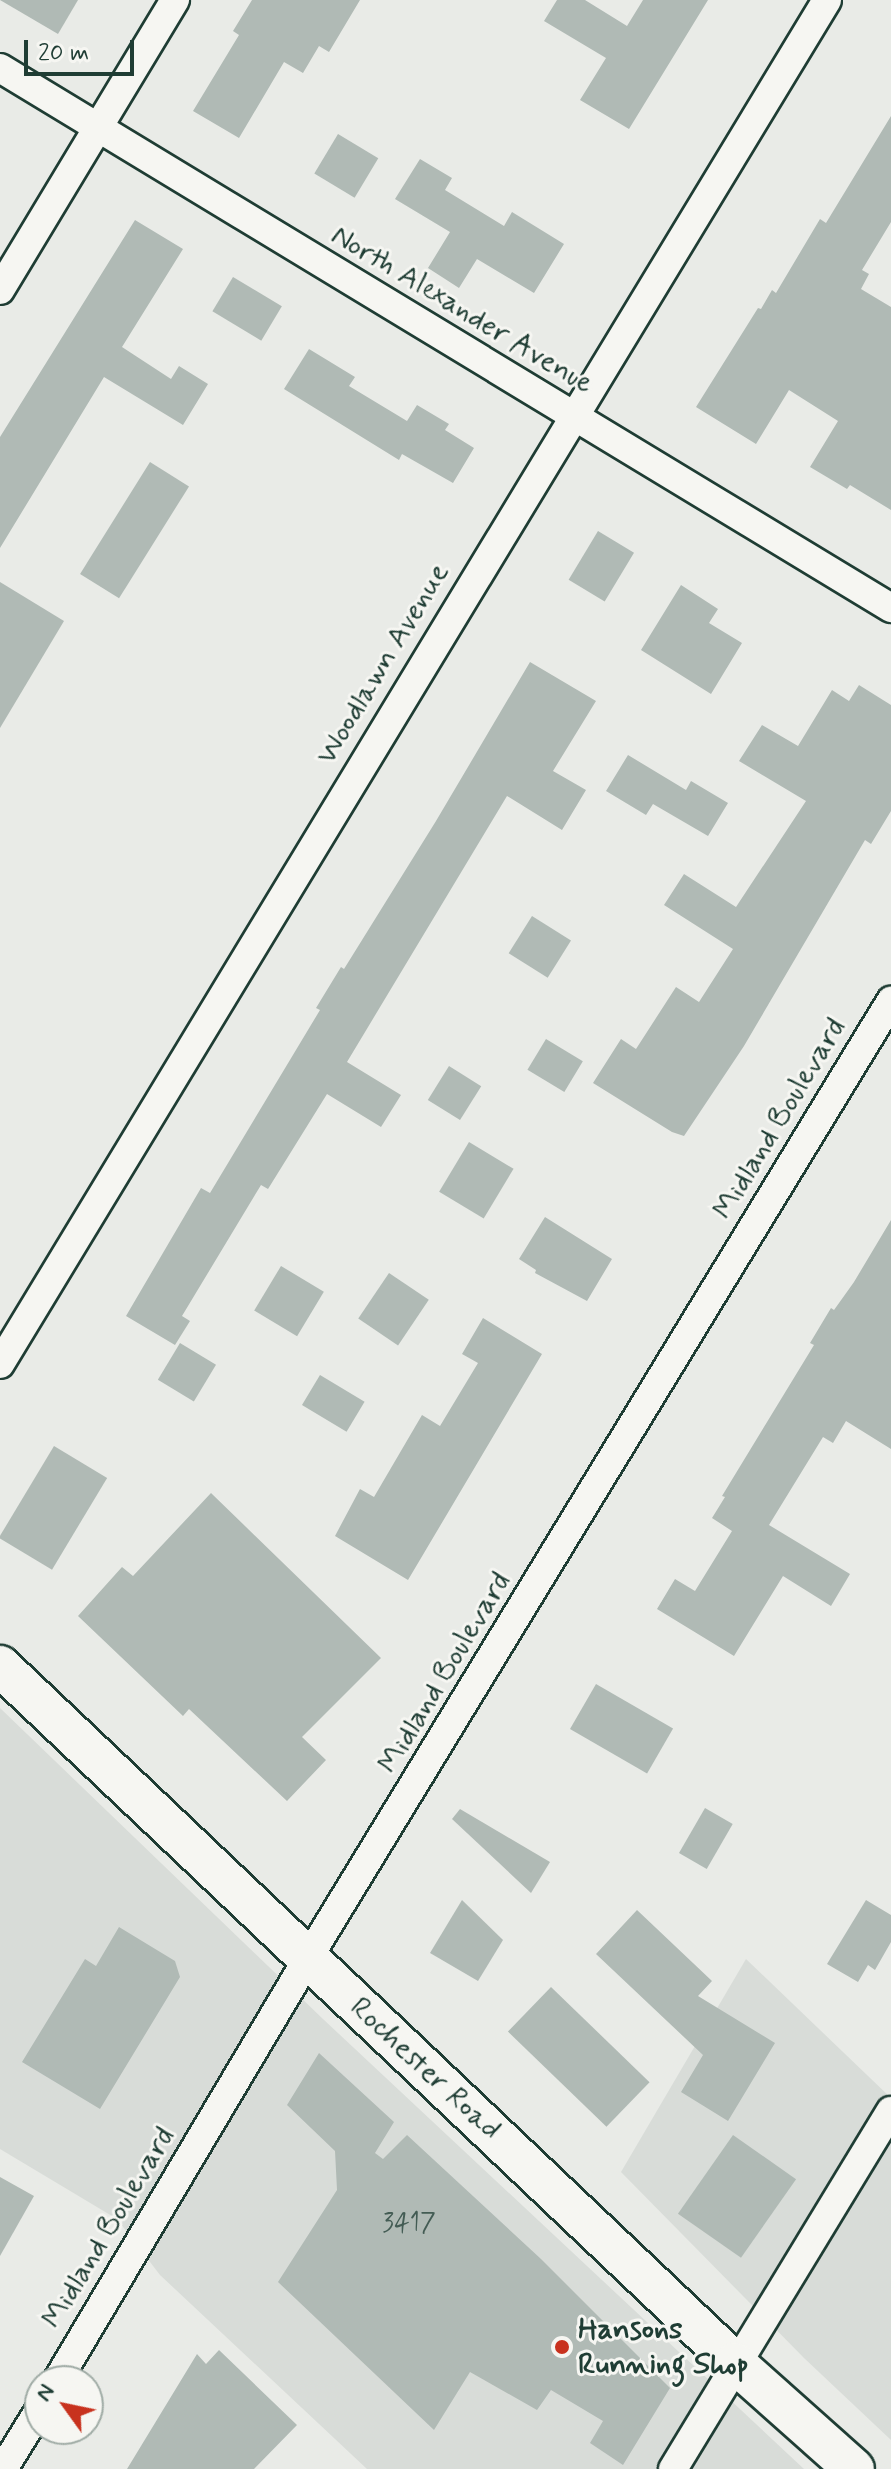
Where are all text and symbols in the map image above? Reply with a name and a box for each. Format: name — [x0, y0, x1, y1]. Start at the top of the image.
scale bar — [28, 24, 138, 74]
text: 20 m — [38, 38, 89, 69]
street label: North Alexander Avenue — [322, 216, 602, 404]
street label: Woodlawn Avenue — [308, 556, 458, 772]
street label: Midland Boulevard — [706, 1013, 854, 1225]
street label: Midland Boulevard — [371, 1567, 519, 1779]
street label: Rochester Road — [343, 1991, 507, 2147]
street label: Midland Boulevard — [35, 2122, 183, 2334]
house number: 3417 — [382, 2209, 436, 2241]
place label: Hansons Running Shop — [578, 2312, 748, 2382]
marker: Hansons Running Shop — [553, 2338, 571, 2356]
north arrow — [24, 2365, 104, 2445]
text: N — [30, 2379, 61, 2407]

